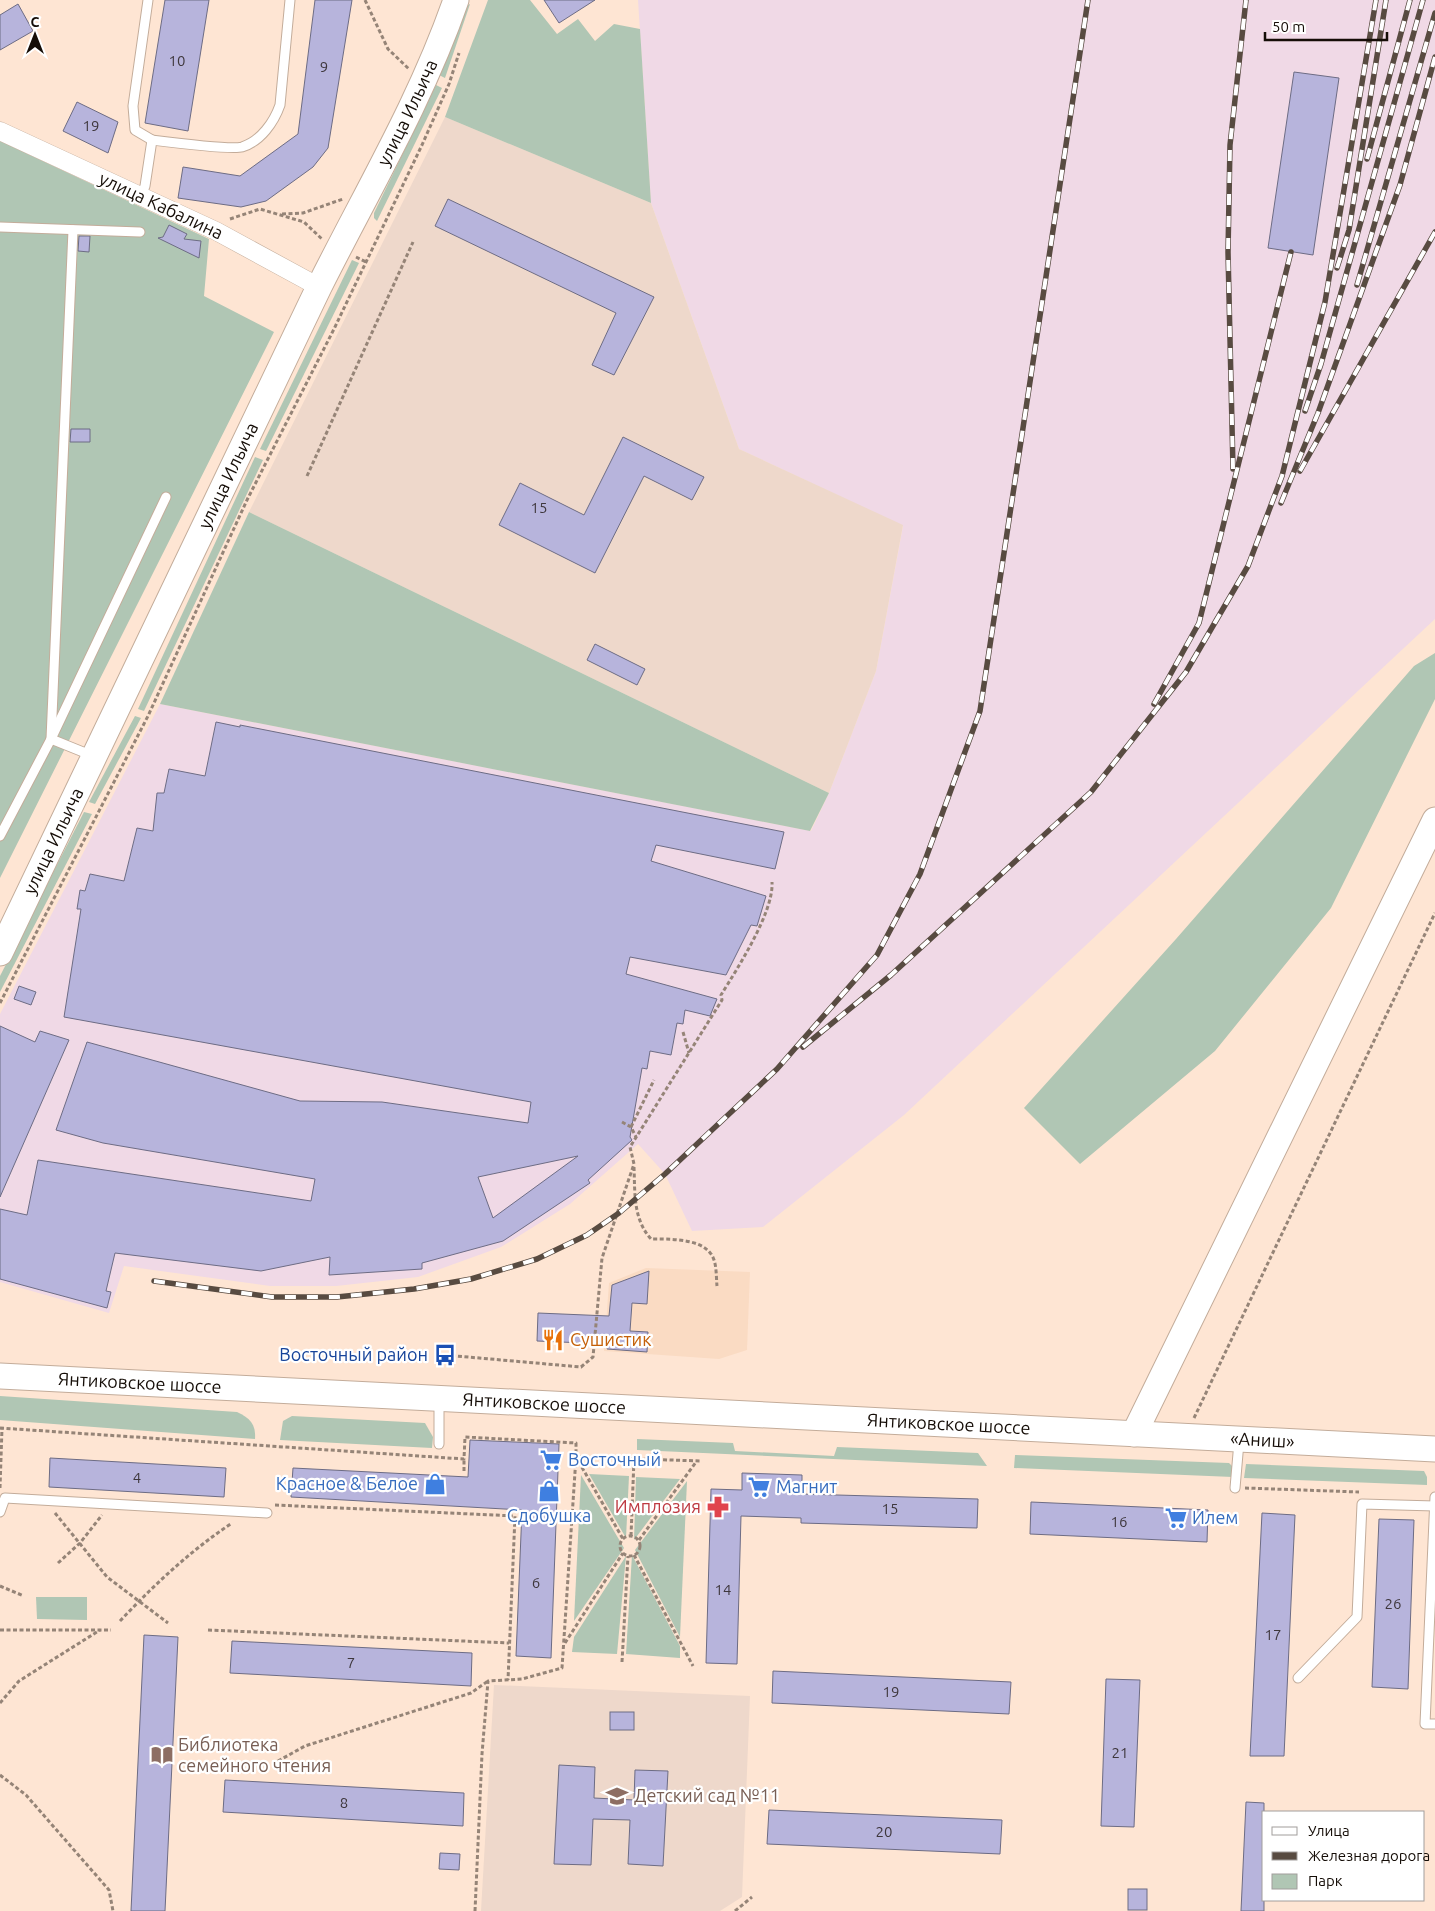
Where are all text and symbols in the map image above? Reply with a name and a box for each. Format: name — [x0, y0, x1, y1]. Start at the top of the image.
north arrow — [10, 10, 60, 60]
scale bar — [1265, 10, 1388, 42]
text: С — [31, 14, 40, 30]
text: 50 m — [1272, 18, 1305, 35]
house number: 10 — [169, 52, 185, 69]
street label: улица Ильича — [373, 56, 441, 169]
house number: 9 — [320, 58, 328, 75]
house number: 19 — [83, 117, 99, 134]
street label: улица Кабалина — [96, 168, 227, 243]
street label: улица Ильича — [194, 419, 262, 532]
house number: 15 — [531, 499, 547, 516]
street label: улица Ильича — [19, 784, 87, 897]
restaurant icon: Сушистик — [540, 1327, 566, 1353]
place label: Сушистик — [570, 1329, 652, 1349]
bus stop icon: Восточный район — [432, 1342, 458, 1368]
place label: Восточный район — [279, 1344, 428, 1364]
street label: Янтиковское шоссе — [58, 1368, 222, 1396]
street label: Янтиковское шоссе — [462, 1389, 626, 1417]
street label: Янтиковское шоссе — [867, 1409, 1031, 1437]
street label: «Аниш» — [1230, 1428, 1295, 1451]
supermarket icon: Восточный — [538, 1447, 564, 1473]
place label: Восточный — [568, 1449, 661, 1469]
house number: 4 — [133, 1469, 141, 1486]
shop icon: Красное & Белое — [422, 1471, 448, 1497]
place label: Красное & Белое — [276, 1473, 418, 1493]
supermarket icon: Магнит — [746, 1474, 772, 1500]
place label: Магнит — [776, 1476, 837, 1496]
shop icon: Сдобушка — [536, 1478, 562, 1504]
pharmacy icon: Имплозия — [705, 1494, 731, 1520]
place label: Имплозия — [615, 1496, 701, 1516]
house number: 15 — [882, 1500, 898, 1517]
place label: Сдобушка — [507, 1505, 591, 1525]
supermarket icon: Илем — [1163, 1505, 1189, 1531]
place label: Илем — [1192, 1507, 1238, 1527]
house number: 16 — [1111, 1513, 1127, 1530]
house number: 6 — [532, 1574, 540, 1591]
house number: 14 — [715, 1581, 731, 1598]
house number: 26 — [1385, 1595, 1401, 1612]
house number: 17 — [1265, 1626, 1281, 1643]
house number: 7 — [347, 1654, 355, 1671]
house number: 19 — [883, 1683, 899, 1700]
place label: Библиотека семейного чтения — [178, 1734, 331, 1775]
library icon: Библиотека семейного чтения — [149, 1742, 175, 1768]
house number: 21 — [1112, 1744, 1128, 1761]
school or university icon: Детский сад №11 — [604, 1783, 630, 1809]
place label: Детский сад №11 — [634, 1785, 780, 1805]
house number: 8 — [340, 1794, 348, 1811]
legend — [1262, 1811, 1425, 1901]
text: Улица — [1308, 1822, 1350, 1839]
house number: 20 — [876, 1823, 892, 1840]
text: Железная дорога — [1308, 1847, 1430, 1864]
text: Парк — [1308, 1872, 1343, 1889]

